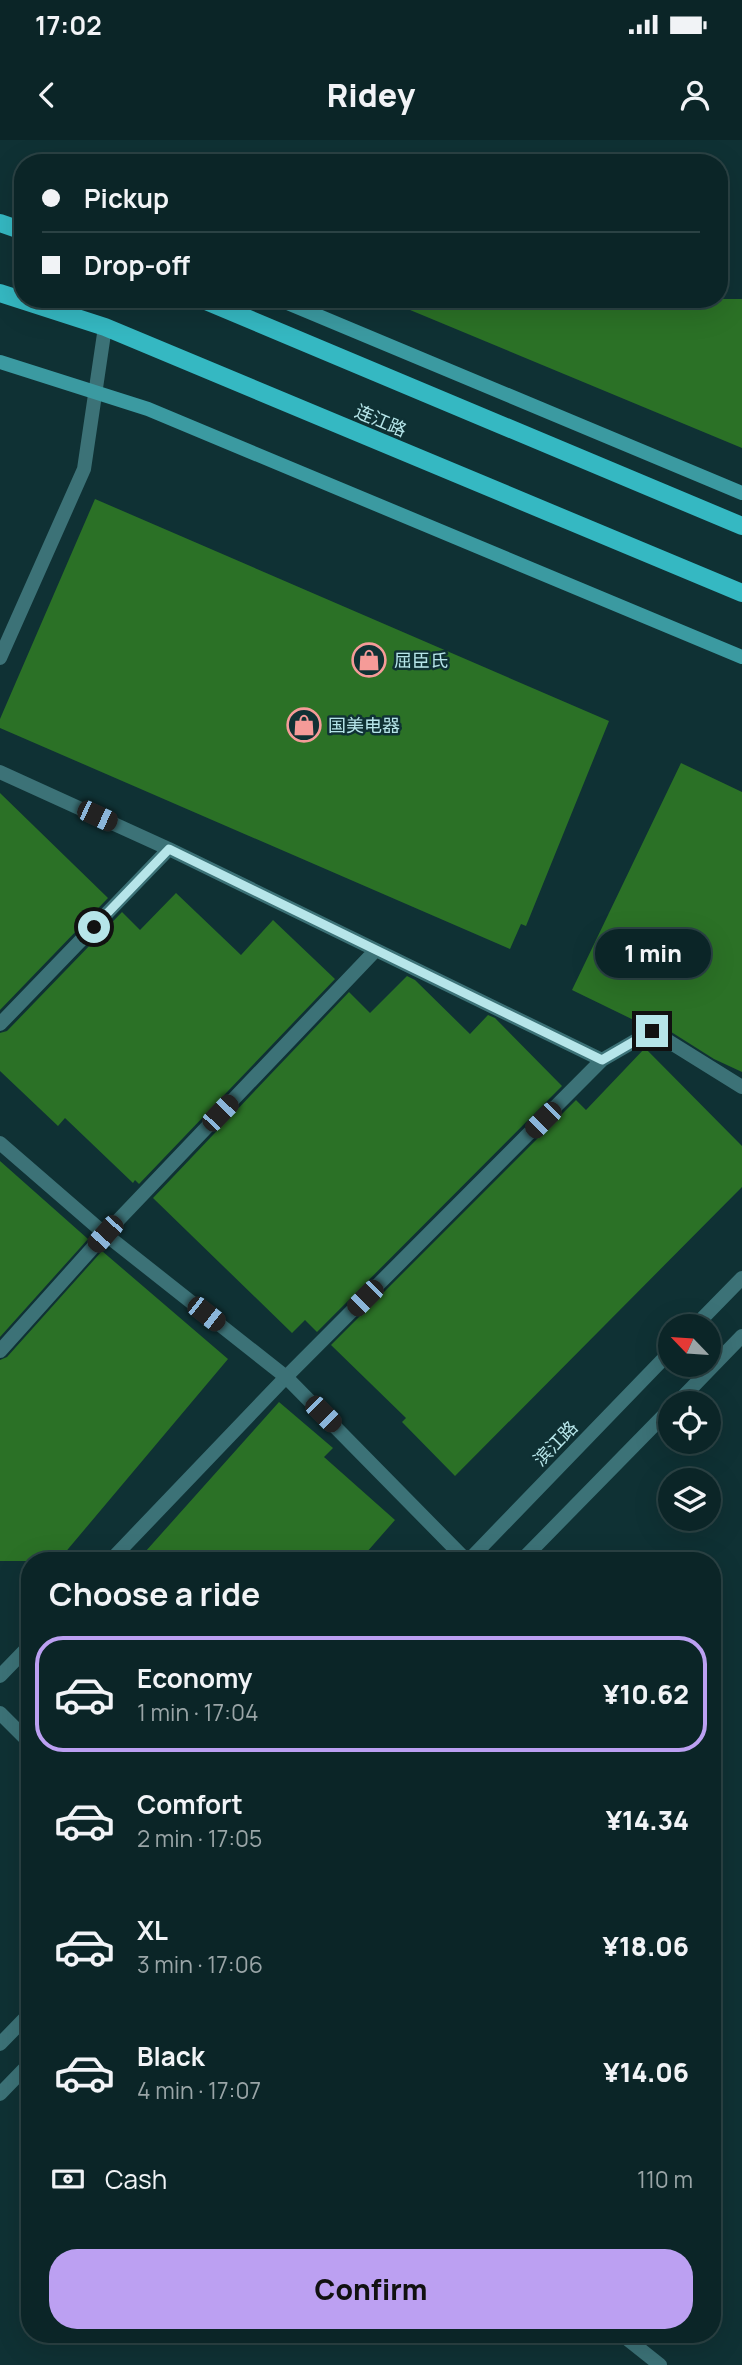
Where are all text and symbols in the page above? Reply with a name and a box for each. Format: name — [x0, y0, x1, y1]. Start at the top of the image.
text: 17:02 — [35, 7, 102, 43]
text: Ridey — [327, 73, 415, 117]
icon: back — [28, 76, 66, 114]
icon: person — [676, 76, 714, 114]
text: Pickup — [84, 180, 169, 216]
text: Drop-off — [84, 247, 190, 283]
street label: 连江路 — [351, 398, 411, 442]
shop icon: 屈臣氏 — [350, 641, 388, 679]
place label: 屈臣氏 — [394, 648, 448, 672]
shop icon: 国美电器 — [285, 706, 323, 744]
place label: 国美电器 — [328, 713, 400, 737]
car — [74, 798, 121, 834]
route start — [78, 911, 110, 943]
callout: 1 min — [594, 930, 710, 978]
text: 1 min — [624, 937, 682, 969]
route end — [636, 1015, 668, 1047]
car — [198, 1091, 243, 1135]
car — [521, 1098, 566, 1142]
car — [84, 1211, 127, 1257]
car — [343, 1276, 388, 1320]
car — [183, 1293, 230, 1335]
north arrow — [658, 1314, 721, 1377]
map controls — [658, 1314, 721, 1531]
button: locate — [658, 1391, 721, 1454]
car — [301, 1392, 346, 1436]
street label: 滨江路 — [528, 1415, 582, 1471]
button: layers — [658, 1468, 721, 1531]
text: Choose a ride — [49, 1572, 260, 1616]
text: Economy — [137, 1660, 252, 1696]
icon: car — [53, 1663, 116, 1726]
text: ¥10.62 — [603, 1676, 689, 1712]
text: 1 min · 17:04 — [137, 1696, 259, 1728]
text: Comfort — [137, 1786, 243, 1822]
icon: car — [53, 1789, 116, 1852]
text: ¥14.34 — [606, 1802, 689, 1838]
text: 2 min · 17:05 — [137, 1822, 262, 1854]
text: XL — [137, 1912, 168, 1948]
icon: car — [53, 1915, 116, 1978]
text: ¥18.06 — [603, 1928, 689, 1964]
text: 3 min · 17:06 — [137, 1948, 263, 1980]
text: Black — [137, 2038, 205, 2074]
icon: car — [53, 2041, 116, 2104]
text: ¥14.06 — [603, 2054, 689, 2090]
text: 4 min · 17:07 — [137, 2074, 261, 2106]
icon: cash — [49, 2160, 87, 2198]
text: Cash — [105, 2161, 167, 2197]
text: 110 m — [637, 2163, 693, 2195]
button: Confirm — [49, 2249, 693, 2329]

